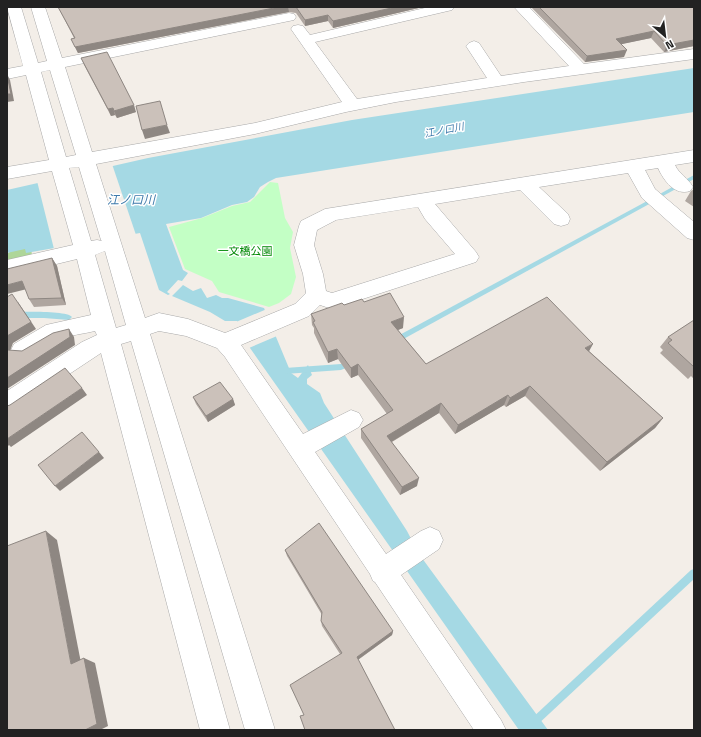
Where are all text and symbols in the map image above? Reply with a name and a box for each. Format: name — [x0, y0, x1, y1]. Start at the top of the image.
north arrow — [645, 16, 685, 56]
text: N — [663, 36, 677, 54]
water label: 江ノ口川 — [423, 119, 466, 141]
water label: 江ノ口川 — [107, 190, 157, 209]
park label: 一文橋公園 — [218, 243, 273, 259]

